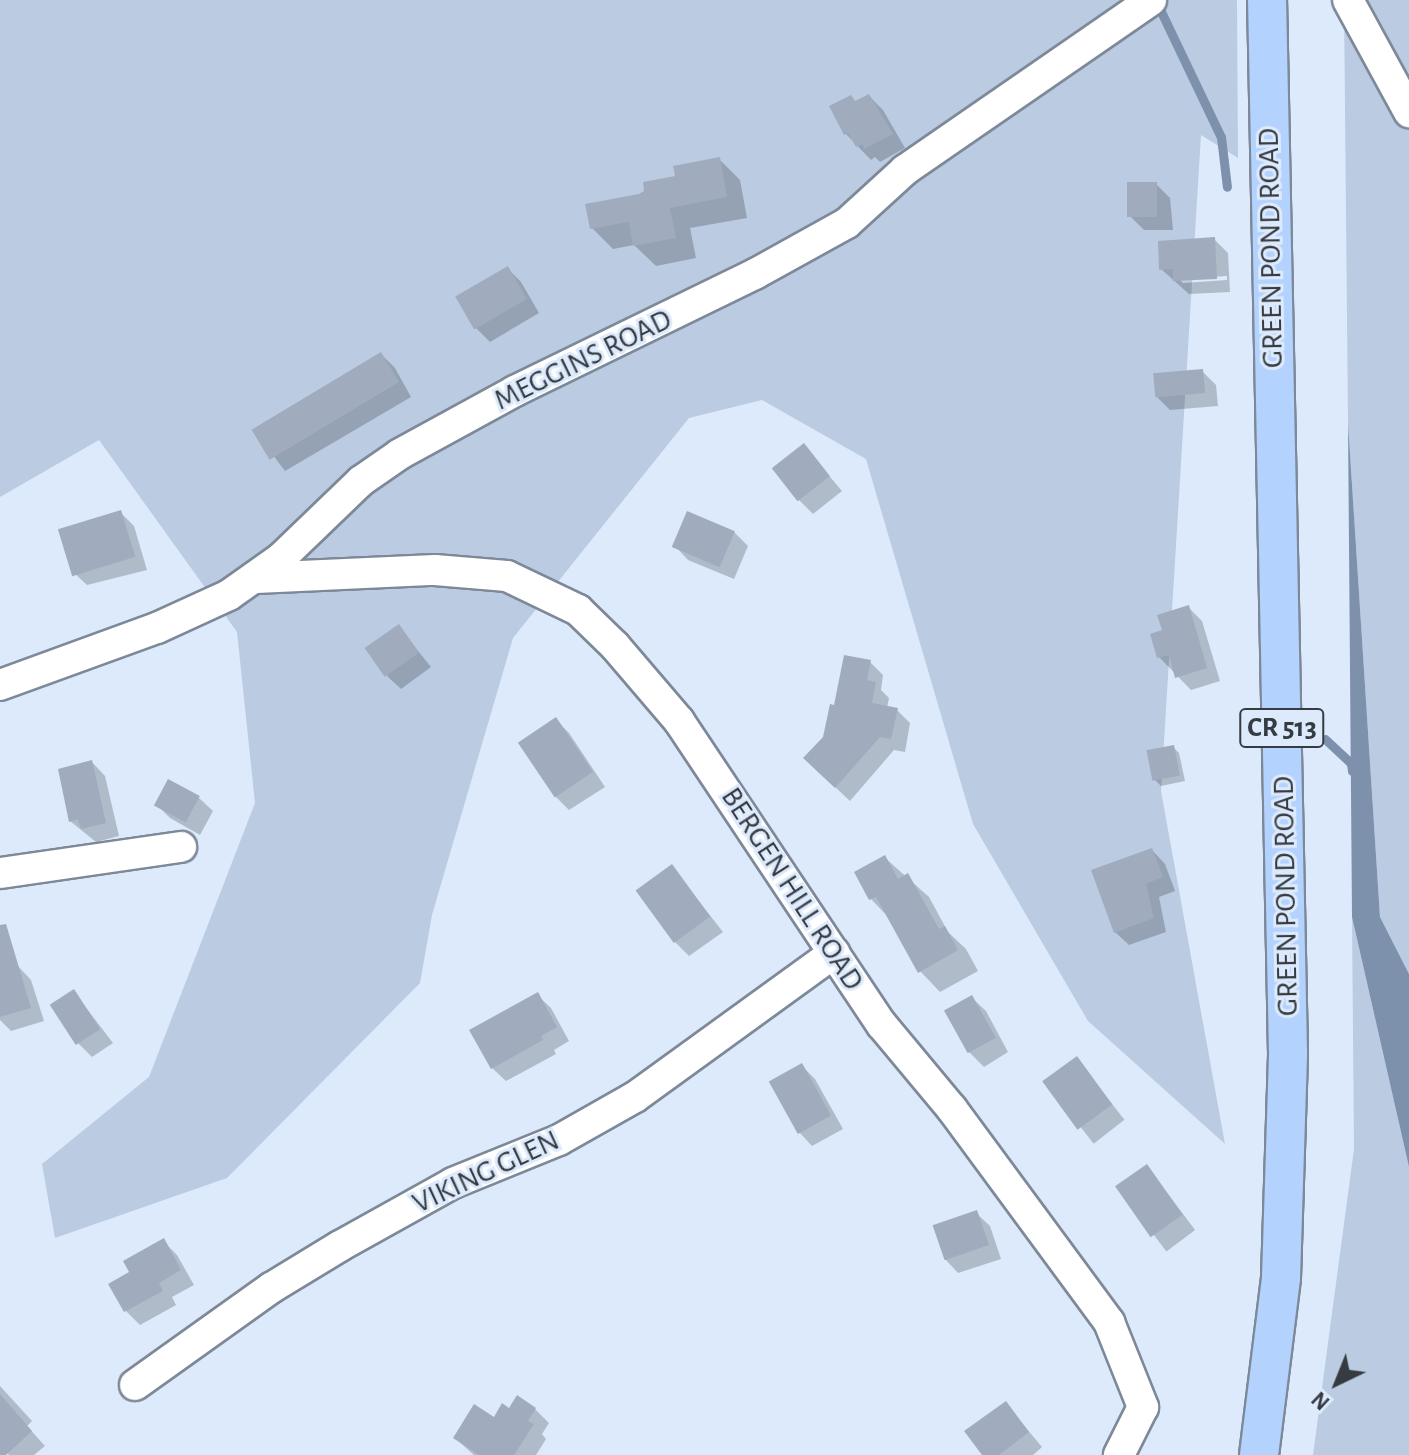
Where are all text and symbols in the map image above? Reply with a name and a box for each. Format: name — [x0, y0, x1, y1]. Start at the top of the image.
street label: GREEN POND ROAD — [1251, 128, 1291, 368]
street label: MEGGINS ROAD — [488, 302, 678, 418]
road number: CR 513 — [1238, 704, 1326, 752]
street label: GREEN POND ROAD — [1266, 776, 1306, 1016]
street label: BERGEN HILL ROAD — [713, 781, 871, 997]
street label: VIKING GLEN — [407, 1122, 565, 1222]
north arrow — [1297, 1343, 1377, 1423]
text: N — [1308, 1387, 1334, 1414]

